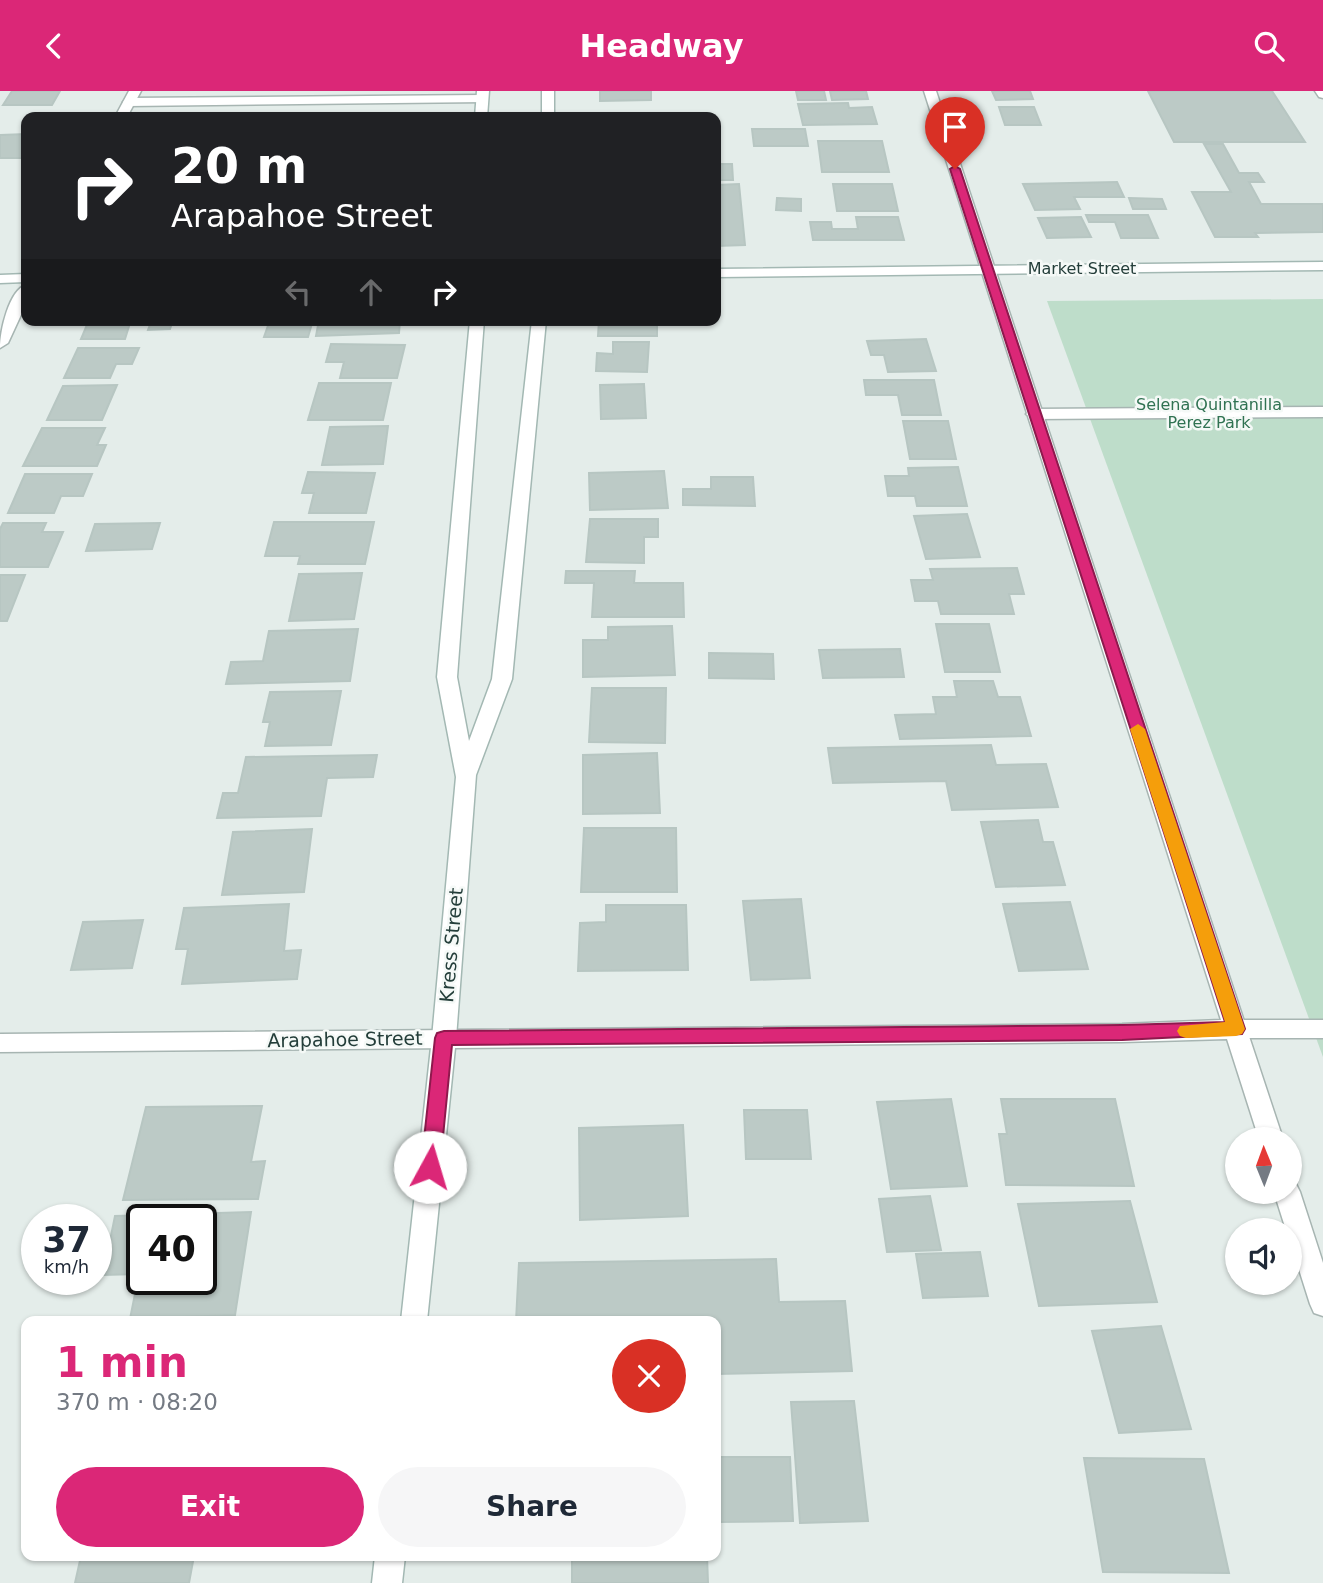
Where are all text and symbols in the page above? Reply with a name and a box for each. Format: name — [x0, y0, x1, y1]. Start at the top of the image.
icon: back — [35, 27, 73, 65]
text: Headway — [579, 27, 744, 65]
icon: search — [1250, 27, 1288, 65]
pin — [925, 97, 985, 169]
icon: arrive — [936, 108, 974, 146]
text: 20 m — [171, 138, 307, 195]
icon: right — [56, 140, 147, 231]
text: Arapahoe Street — [171, 197, 433, 235]
street label: Market Street — [1028, 259, 1136, 278]
icon: left — [279, 273, 317, 311]
icon: ahead — [352, 273, 390, 311]
icon: right — [425, 273, 463, 311]
park label: Selena Quintanilla Perez Park — [1136, 395, 1282, 432]
street label: Kress Street — [435, 887, 467, 1003]
street label: Arapahoe Street — [267, 1027, 423, 1051]
north arrow — [1225, 1127, 1302, 1204]
map controls — [1225, 1127, 1302, 1295]
position arrow — [393, 1130, 467, 1204]
speed limit sign: 40 — [126, 1204, 217, 1295]
button: sound — [1225, 1218, 1302, 1295]
text: 37 — [42, 1220, 91, 1260]
text: km/h — [44, 1256, 89, 1277]
text: 1 min — [56, 1338, 188, 1387]
button: close — [612, 1339, 686, 1413]
text: 370 m · 08:20 — [56, 1389, 218, 1415]
button: Exit — [56, 1467, 364, 1547]
button: Share — [378, 1467, 686, 1547]

